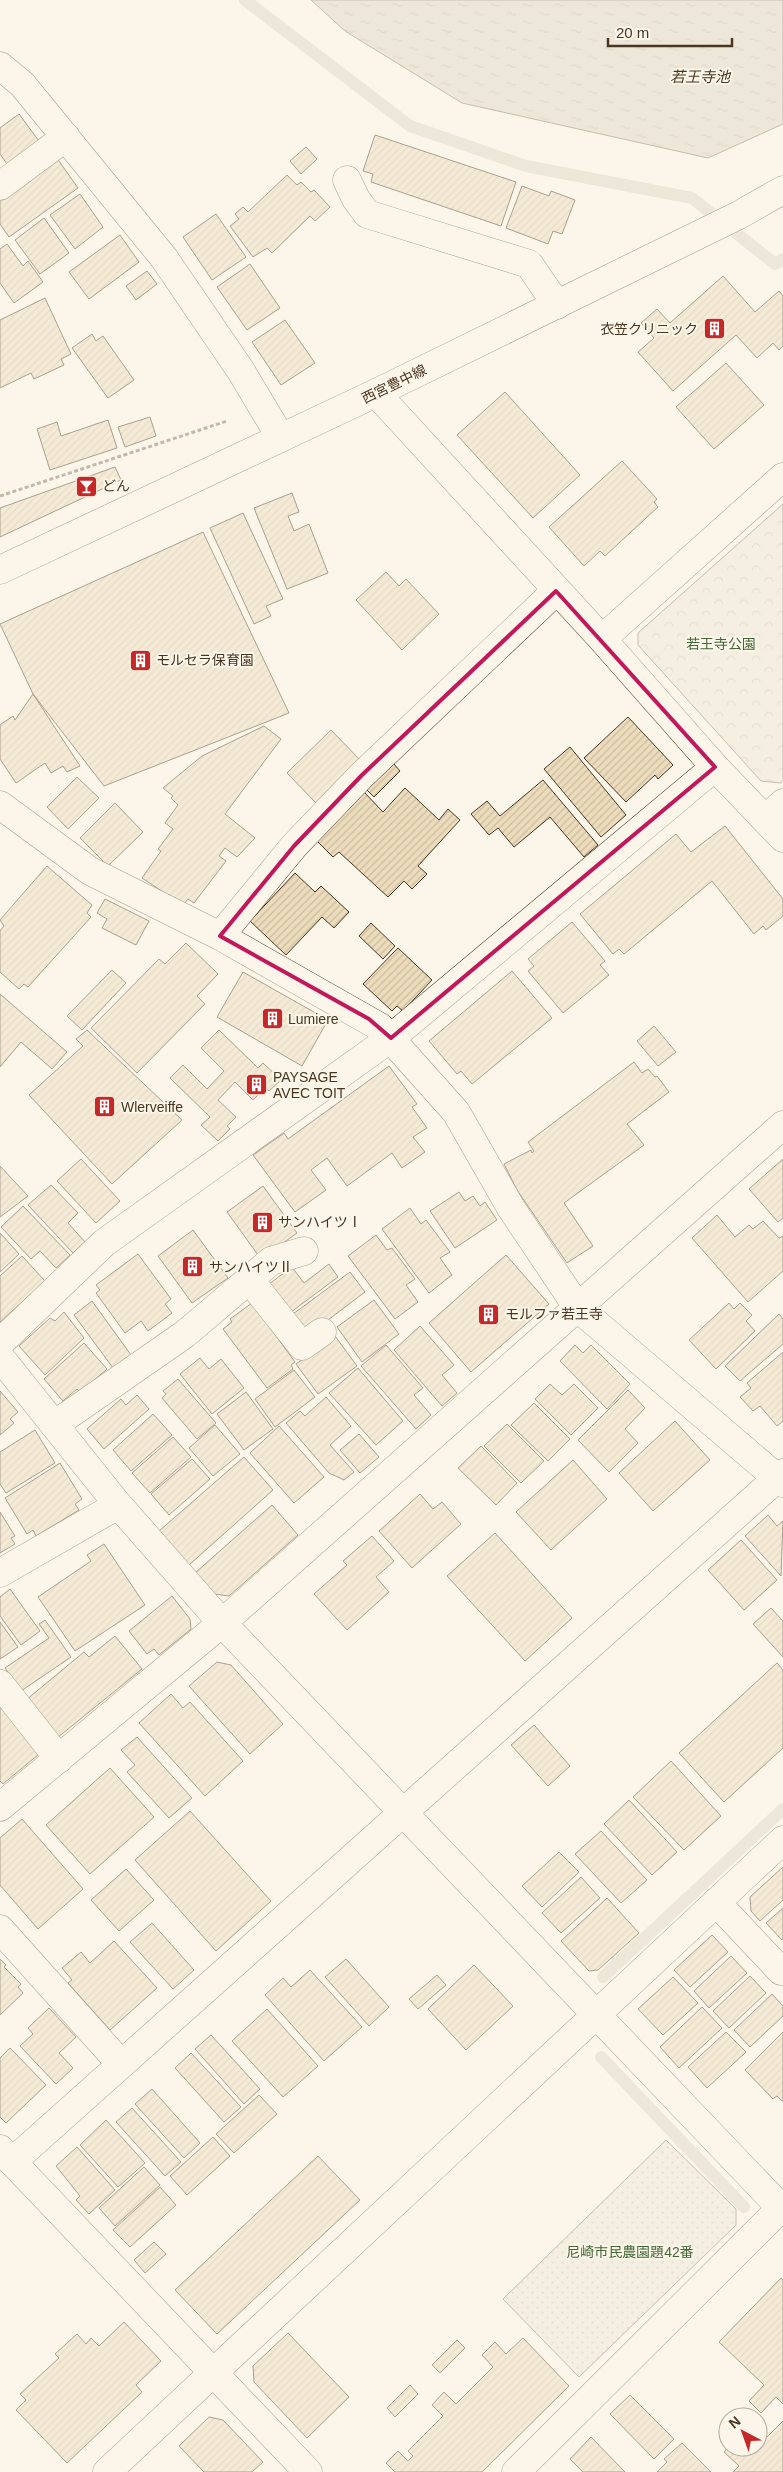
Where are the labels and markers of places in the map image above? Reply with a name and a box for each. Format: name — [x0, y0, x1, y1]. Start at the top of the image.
building icon: 衣笠クリニック — [702, 317, 726, 341]
place label: 衣笠クリニック — [600, 321, 698, 337]
bar icon: どん — [74, 474, 98, 498]
place label: どん — [102, 478, 130, 494]
building icon: モルセラ保育園 — [128, 648, 152, 672]
place label: モルセラ保育園 — [156, 652, 254, 668]
building icon: Lumiere — [260, 1007, 284, 1031]
place label: Lumiere — [288, 1011, 339, 1027]
place label: PAYSAGE AVEC TOIT — [273, 1069, 346, 1101]
building icon: PAYSAGE AVEC TOIT — [245, 1073, 269, 1097]
building icon: Wlerveiffe — [93, 1095, 117, 1119]
place label: Wlerveiffe — [121, 1099, 183, 1115]
building icon: サンハイツⅠ — [250, 1210, 274, 1234]
place label: サンハイツⅠ — [278, 1214, 362, 1230]
building icon: サンハイツⅡ — [181, 1255, 205, 1279]
place label: サンハイツⅡ — [209, 1259, 293, 1275]
building icon: モルファ若王寺 — [477, 1302, 501, 1326]
place label: モルファ若王寺 — [505, 1306, 603, 1322]

